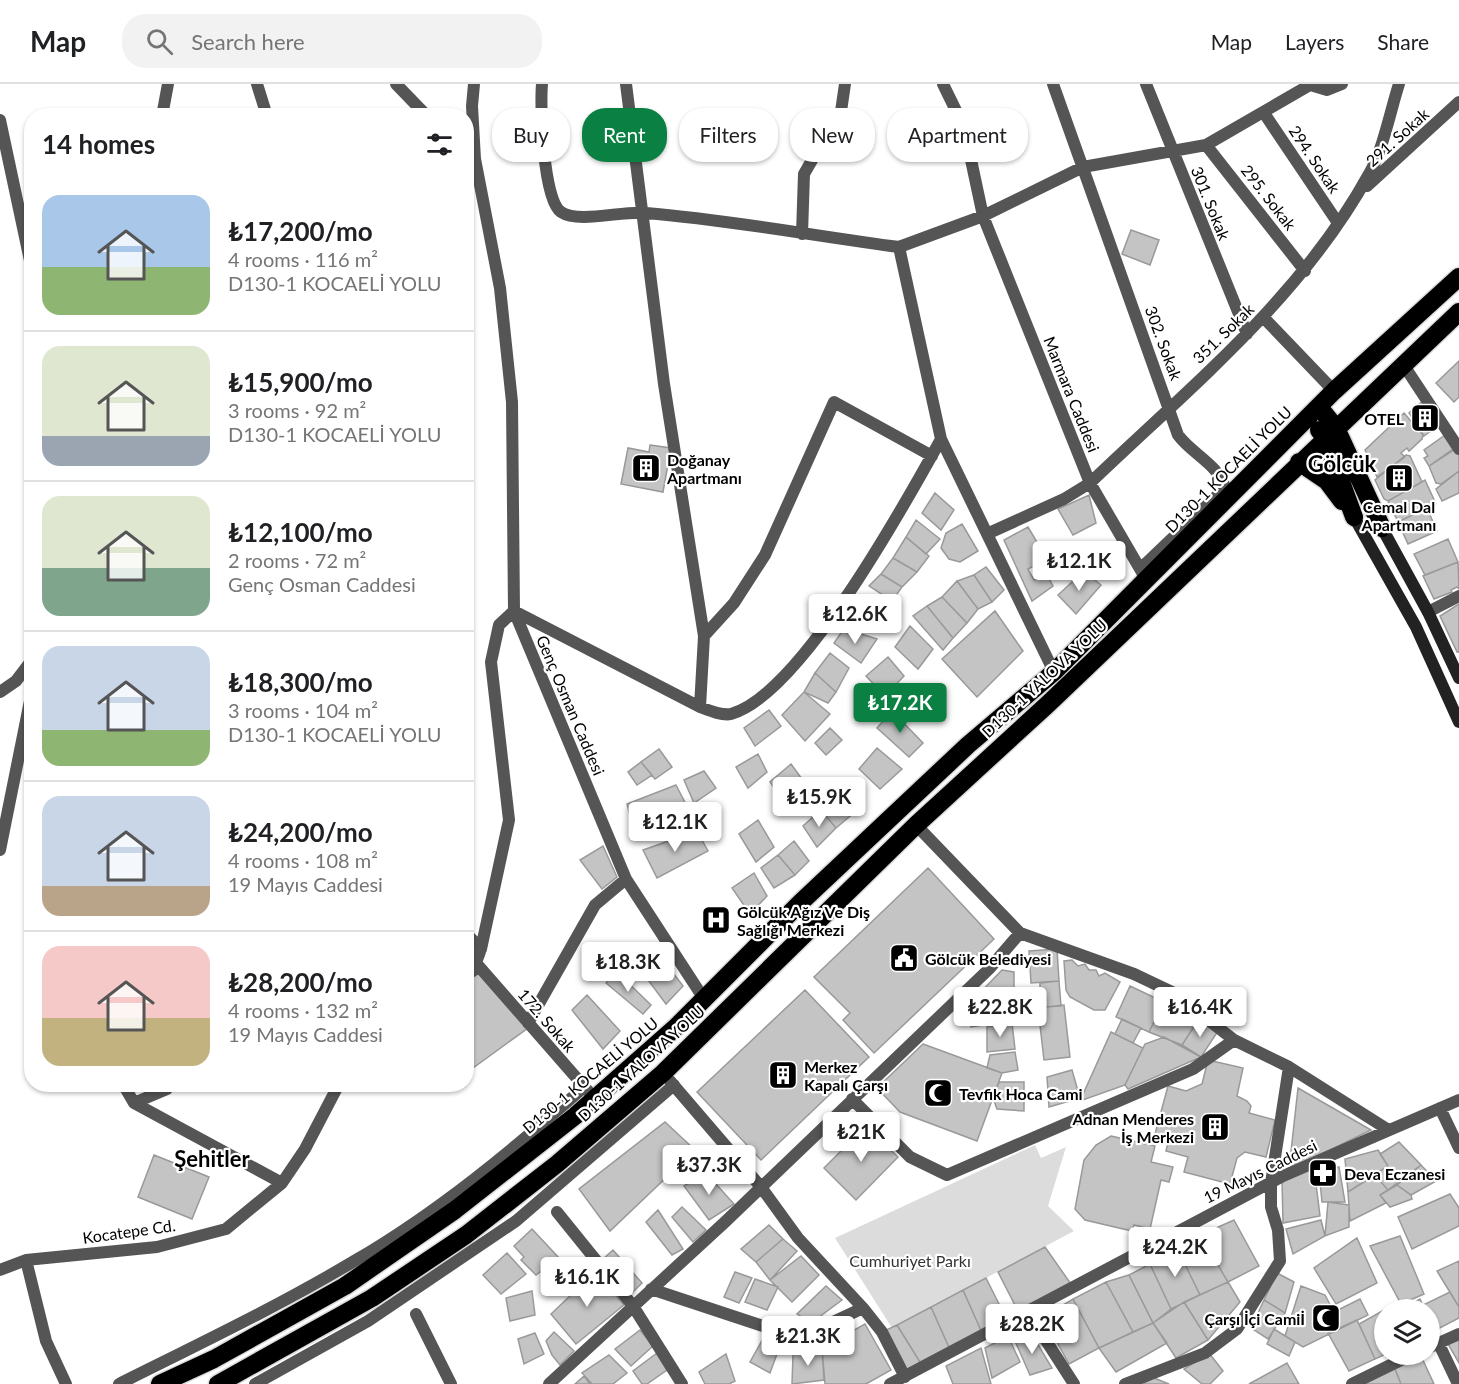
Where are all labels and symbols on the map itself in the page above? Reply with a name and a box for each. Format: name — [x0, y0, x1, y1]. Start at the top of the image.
street label: 291. Sokak — [1362, 103, 1433, 170]
street label: 294. Sokak — [1285, 122, 1345, 197]
street label: 295. Sokak — [1238, 161, 1301, 234]
street label: 301. Sokak — [1188, 163, 1235, 243]
street label: 351. Sokak — [1188, 299, 1258, 367]
street label: 302. Sokak — [1142, 303, 1186, 384]
street label: Marmara Caddesi — [1040, 333, 1104, 455]
street label: D130-1 KOCAELİ YOLU — [1161, 402, 1295, 536]
building icon: OTEL — [1409, 402, 1441, 434]
place label: OTEL — [1364, 409, 1405, 428]
place label: Doğanay Apartmanı — [666, 450, 742, 487]
district label: Gölcük — [1308, 450, 1377, 477]
building icon: Doğanay Apartmanı — [630, 452, 662, 484]
building icon: Cemal Dal Apartmanı — [1383, 462, 1415, 494]
place label: Cemal Dal Apartmanı — [1361, 497, 1436, 534]
pin: ₺12.1K — [1030, 541, 1128, 592]
pin: ₺12.6K — [806, 594, 904, 645]
street label: D130-1 YALOVA YOLU — [978, 615, 1110, 741]
street label: Genç Osman Caddesi — [533, 632, 609, 778]
pin: ₺17.2K — [851, 683, 949, 734]
pin: ₺15.9K — [770, 777, 868, 828]
pin: ₺12.1K — [626, 802, 724, 853]
place label: Gölcük Ağız Ve Diş Sağlığı Merkezi — [737, 902, 870, 939]
hospital icon: Gölcük Ağız Ve Diş Sağlığı Merkezi — [700, 904, 732, 936]
pin: ₺18.3K — [579, 942, 677, 993]
public building icon: Gölcük Belediyesi — [888, 942, 920, 974]
place label: Gölcük Belediyesi — [925, 949, 1051, 968]
street label: 172. Sokak — [514, 984, 580, 1056]
pin: ₺22.8K — [951, 987, 1049, 1038]
pin: ₺16.4K — [1151, 987, 1249, 1038]
street label: D130-1 YALOVA YOLU — [574, 1001, 708, 1125]
street label: D130-1 KOCAELİ YOLU — [518, 1013, 662, 1137]
place label: Merkez Kapalı Çarşı — [804, 1057, 888, 1094]
building icon: Merkez Kapalı Çarşı — [767, 1059, 799, 1091]
mosque icon: Tevfik Hoca Cami — [922, 1077, 954, 1109]
place label: Tevfik Hoca Cami — [959, 1084, 1083, 1103]
place label: Adnan Menderes İş Merkezi — [1072, 1109, 1194, 1146]
building icon: Adnan Menderes İş Merkezi — [1199, 1111, 1231, 1143]
pin: ₺21K — [825, 1112, 897, 1163]
street label: 19 Mayıs Caddesi — [1200, 1135, 1320, 1207]
district label: Şehitler — [174, 1145, 250, 1172]
pin: ₺37.3K — [660, 1145, 758, 1196]
pharmacy icon: Deva Eczanesi — [1307, 1157, 1339, 1189]
place label: Deva Eczanesi — [1344, 1164, 1445, 1183]
street label: Kocatepe Cd. — [81, 1215, 177, 1247]
pin: ₺24.2K — [1126, 1227, 1224, 1278]
park label: Cumhuriyet Parkı — [849, 1251, 971, 1270]
pin: ₺16.1K — [538, 1257, 636, 1308]
mosque icon: Çarşı İçi Camiİ — [1310, 1302, 1342, 1334]
pin: ₺28.2K — [983, 1304, 1081, 1355]
place label: Çarşı İçi Camiİ — [1204, 1309, 1305, 1328]
pin: ₺21.3K — [759, 1316, 857, 1367]

